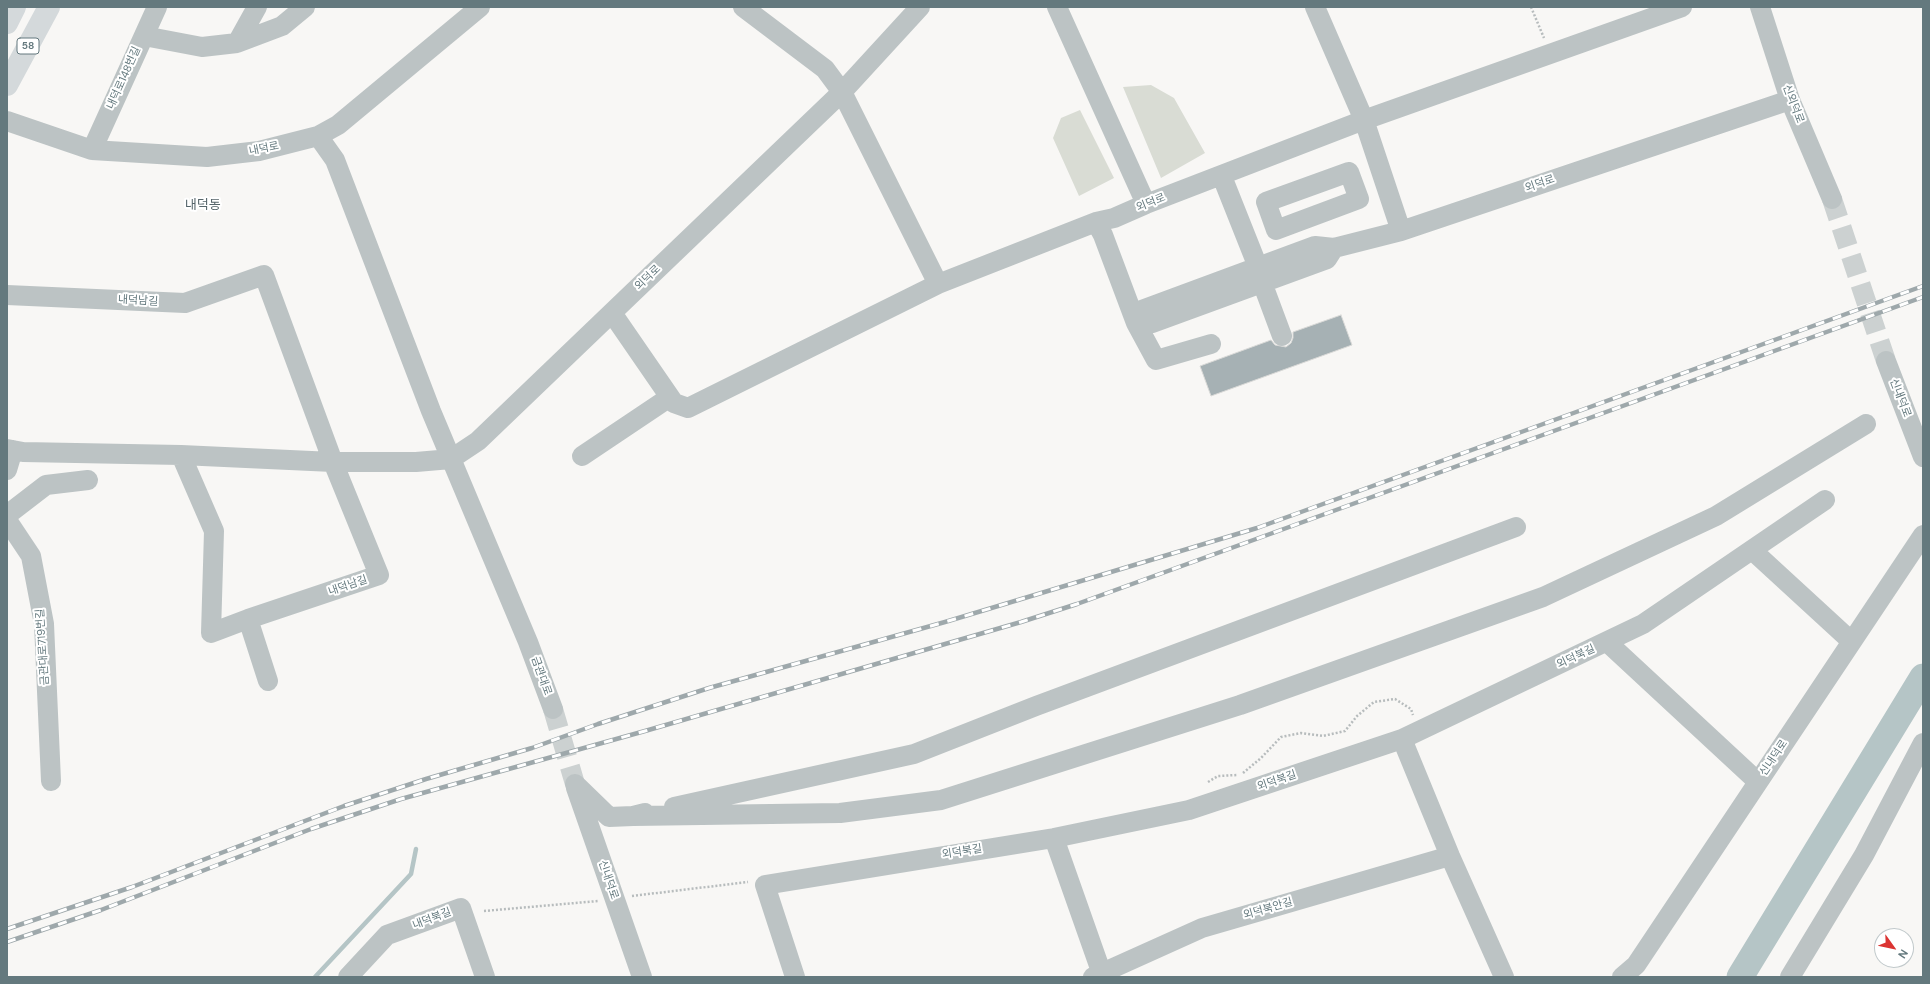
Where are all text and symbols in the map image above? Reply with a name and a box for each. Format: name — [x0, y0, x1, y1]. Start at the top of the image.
road number: 58 — [17, 38, 39, 54]
street label: 내덕로148번길 — [104, 45, 144, 111]
street label: 신외덕로 — [1780, 83, 1806, 125]
street label: 내덕로 — [248, 140, 280, 158]
street label: 외덕로 — [1523, 173, 1557, 195]
street label: 외덕로 — [1134, 191, 1168, 215]
district label: 내덕동 — [185, 198, 221, 214]
street label: 외덕로 — [632, 263, 664, 293]
street label: 내덕남길 — [117, 293, 159, 309]
street label: 신내덕로 — [1887, 377, 1913, 419]
street label: 내덕남길 — [327, 573, 369, 599]
street label: 금관대로719번길 — [34, 608, 52, 686]
street label: 외덕북길 — [1555, 642, 1597, 672]
street label: 금관대로 — [528, 655, 554, 697]
street label: 신내덕로 — [1757, 738, 1791, 778]
street label: 외덕북길 — [1256, 768, 1298, 794]
street label: 외덕북길 — [941, 842, 983, 862]
street label: 신내덕로 — [595, 859, 621, 901]
street label: 외덕북안길 — [1242, 896, 1294, 922]
street label: 내덕북길 — [411, 906, 453, 932]
north arrow — [1874, 928, 1914, 968]
text: N — [1895, 947, 1911, 961]

